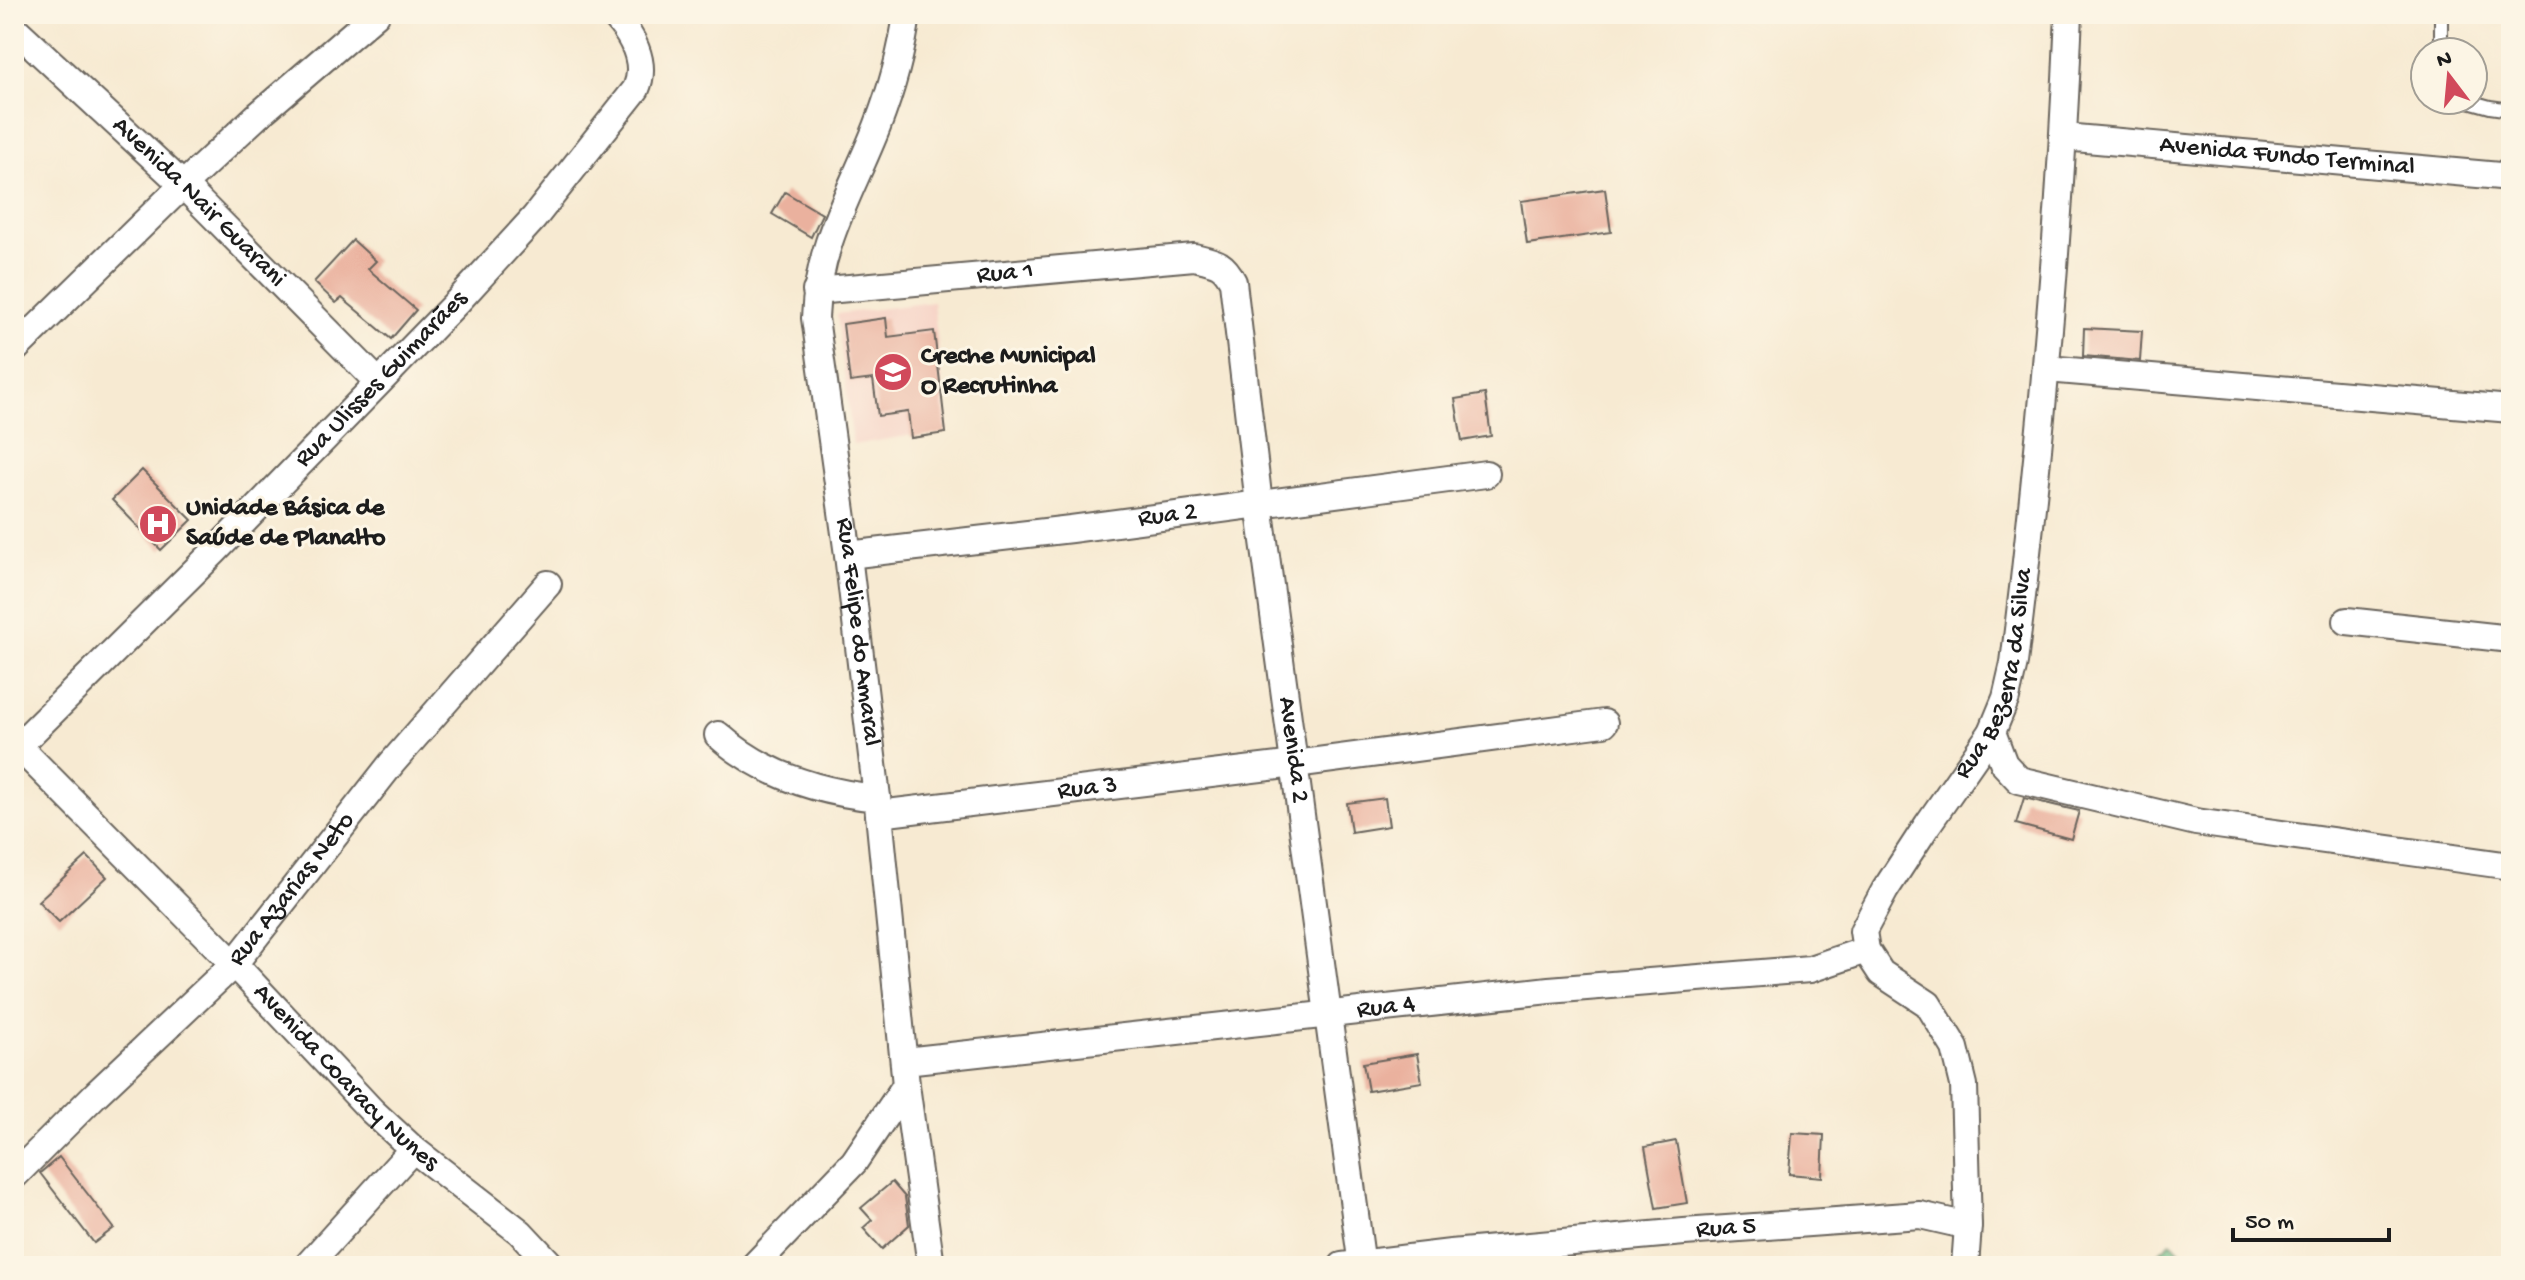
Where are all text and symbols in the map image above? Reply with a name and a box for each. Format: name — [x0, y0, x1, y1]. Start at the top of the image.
north arrow — [2409, 36, 2489, 116]
text: N — [2434, 46, 2455, 75]
street label: Avenida Nair Guarani — [105, 111, 292, 295]
street label: Avenida Fundo Terminal — [2158, 130, 2416, 184]
street label: Rua 1 — [975, 256, 1035, 292]
street label: Rua Ulisses Guimarães — [289, 284, 476, 475]
place label: Creche Municipal O Recrutinha — [921, 342, 1096, 403]
school or university icon: Creche Municipal O Recrutinha — [872, 351, 914, 393]
place label: Unidade Básica de Saúde de Planalto — [186, 494, 386, 555]
street label: Rua 2 — [1136, 497, 1199, 535]
hospital icon: Unidade Básica de Saúde de Planalto — [137, 503, 179, 545]
street label: Rua Felipe do Amaral — [827, 516, 886, 748]
street label: Rua Bezerra da Silva — [1948, 565, 2041, 785]
street label: Avenida 2 — [1270, 695, 1315, 805]
street label: Rua 3 — [1056, 770, 1119, 808]
street label: Rua Azarias Neto — [222, 807, 362, 973]
street label: Avenida Coaracy Nunes — [246, 978, 446, 1179]
street label: Rua 4 — [1355, 989, 1417, 1027]
scale bar — [2233, 1192, 2389, 1242]
text: 50 m — [2245, 1209, 2294, 1238]
street label: Rua 5 — [1695, 1211, 1757, 1247]

